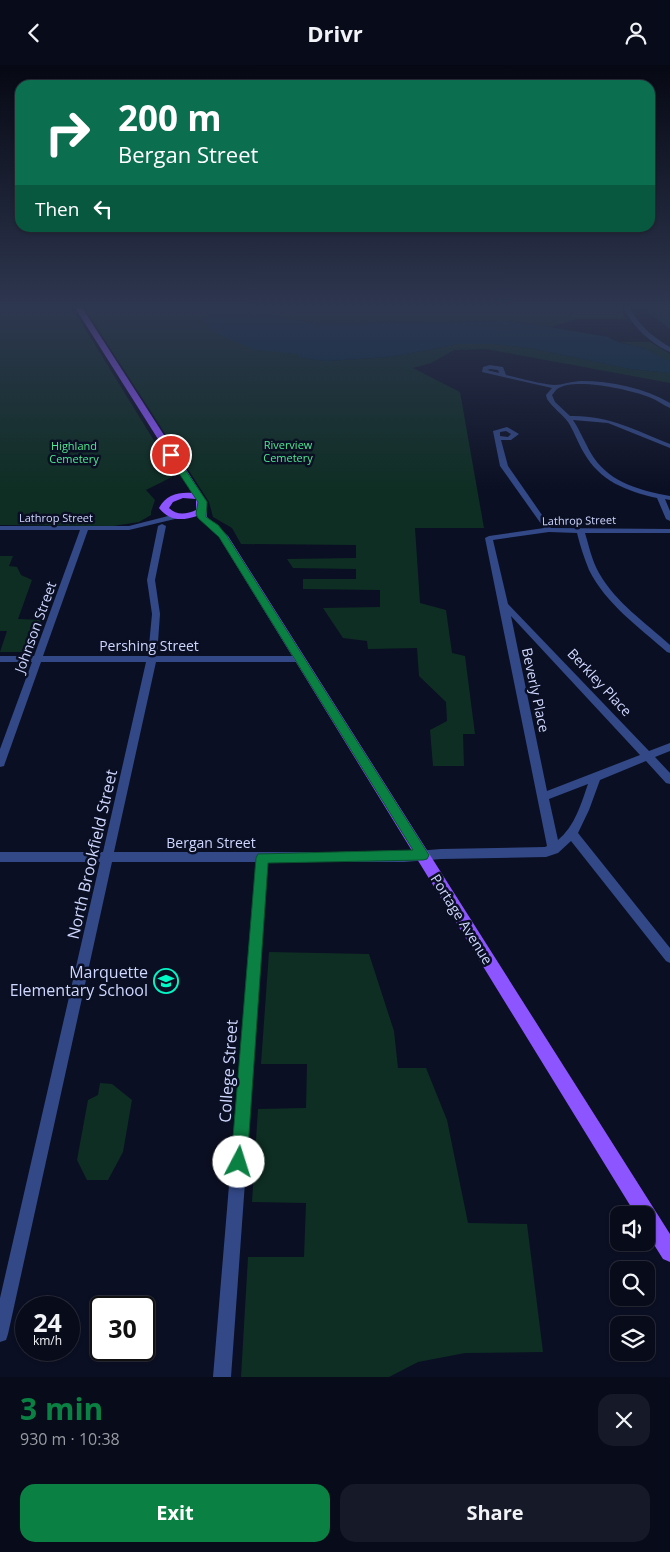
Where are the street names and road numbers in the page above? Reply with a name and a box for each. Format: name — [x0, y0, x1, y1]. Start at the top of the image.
street label: Lathrop Street — [19, 510, 93, 525]
street label: Lathrop Street — [542, 512, 616, 528]
street label: Johnson Street — [9, 579, 60, 677]
street label: Pershing Street — [99, 636, 199, 655]
street label: Berkley Place — [564, 644, 636, 720]
street label: Beverly Place — [518, 646, 554, 734]
street label: North Brookfield Street — [62, 767, 122, 941]
street label: Bergan Street — [166, 833, 256, 852]
street label: Portage Avenue — [427, 870, 497, 968]
street label: College Street — [213, 1018, 243, 1123]

